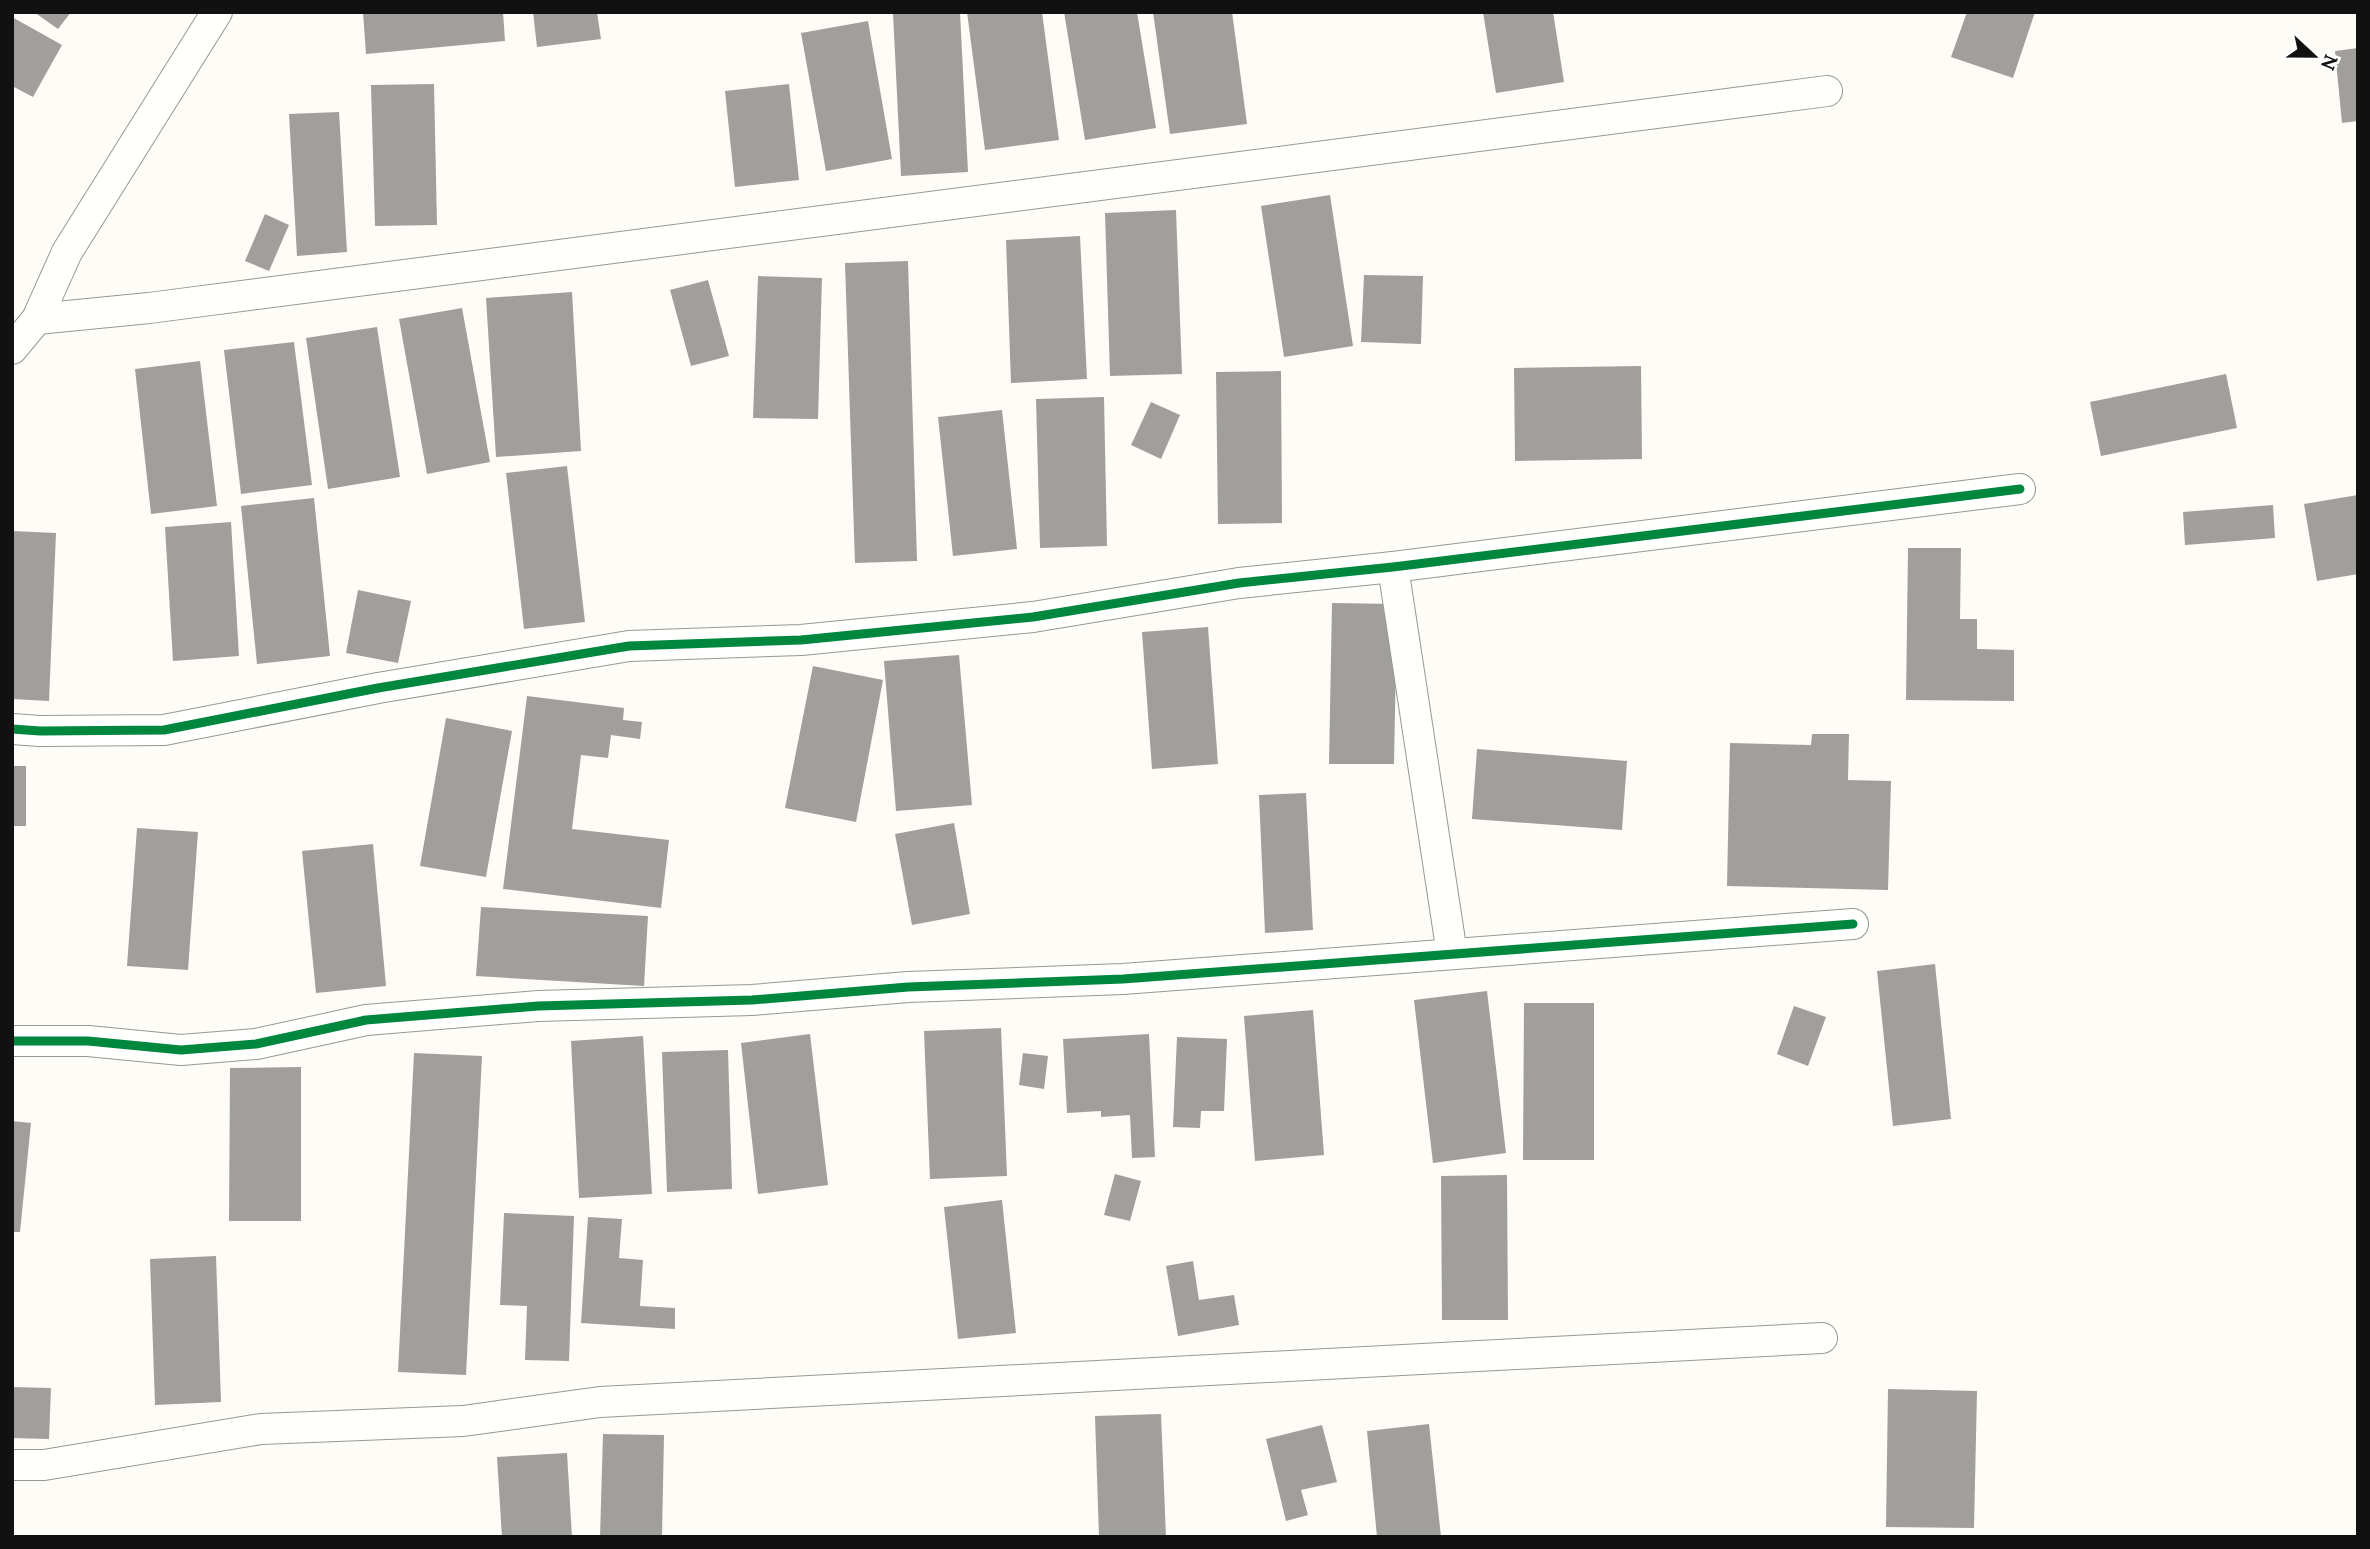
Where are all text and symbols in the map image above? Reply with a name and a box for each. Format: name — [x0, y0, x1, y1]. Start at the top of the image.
north arrow — [2279, 21, 2349, 91]
text: N — [2316, 51, 2344, 74]

